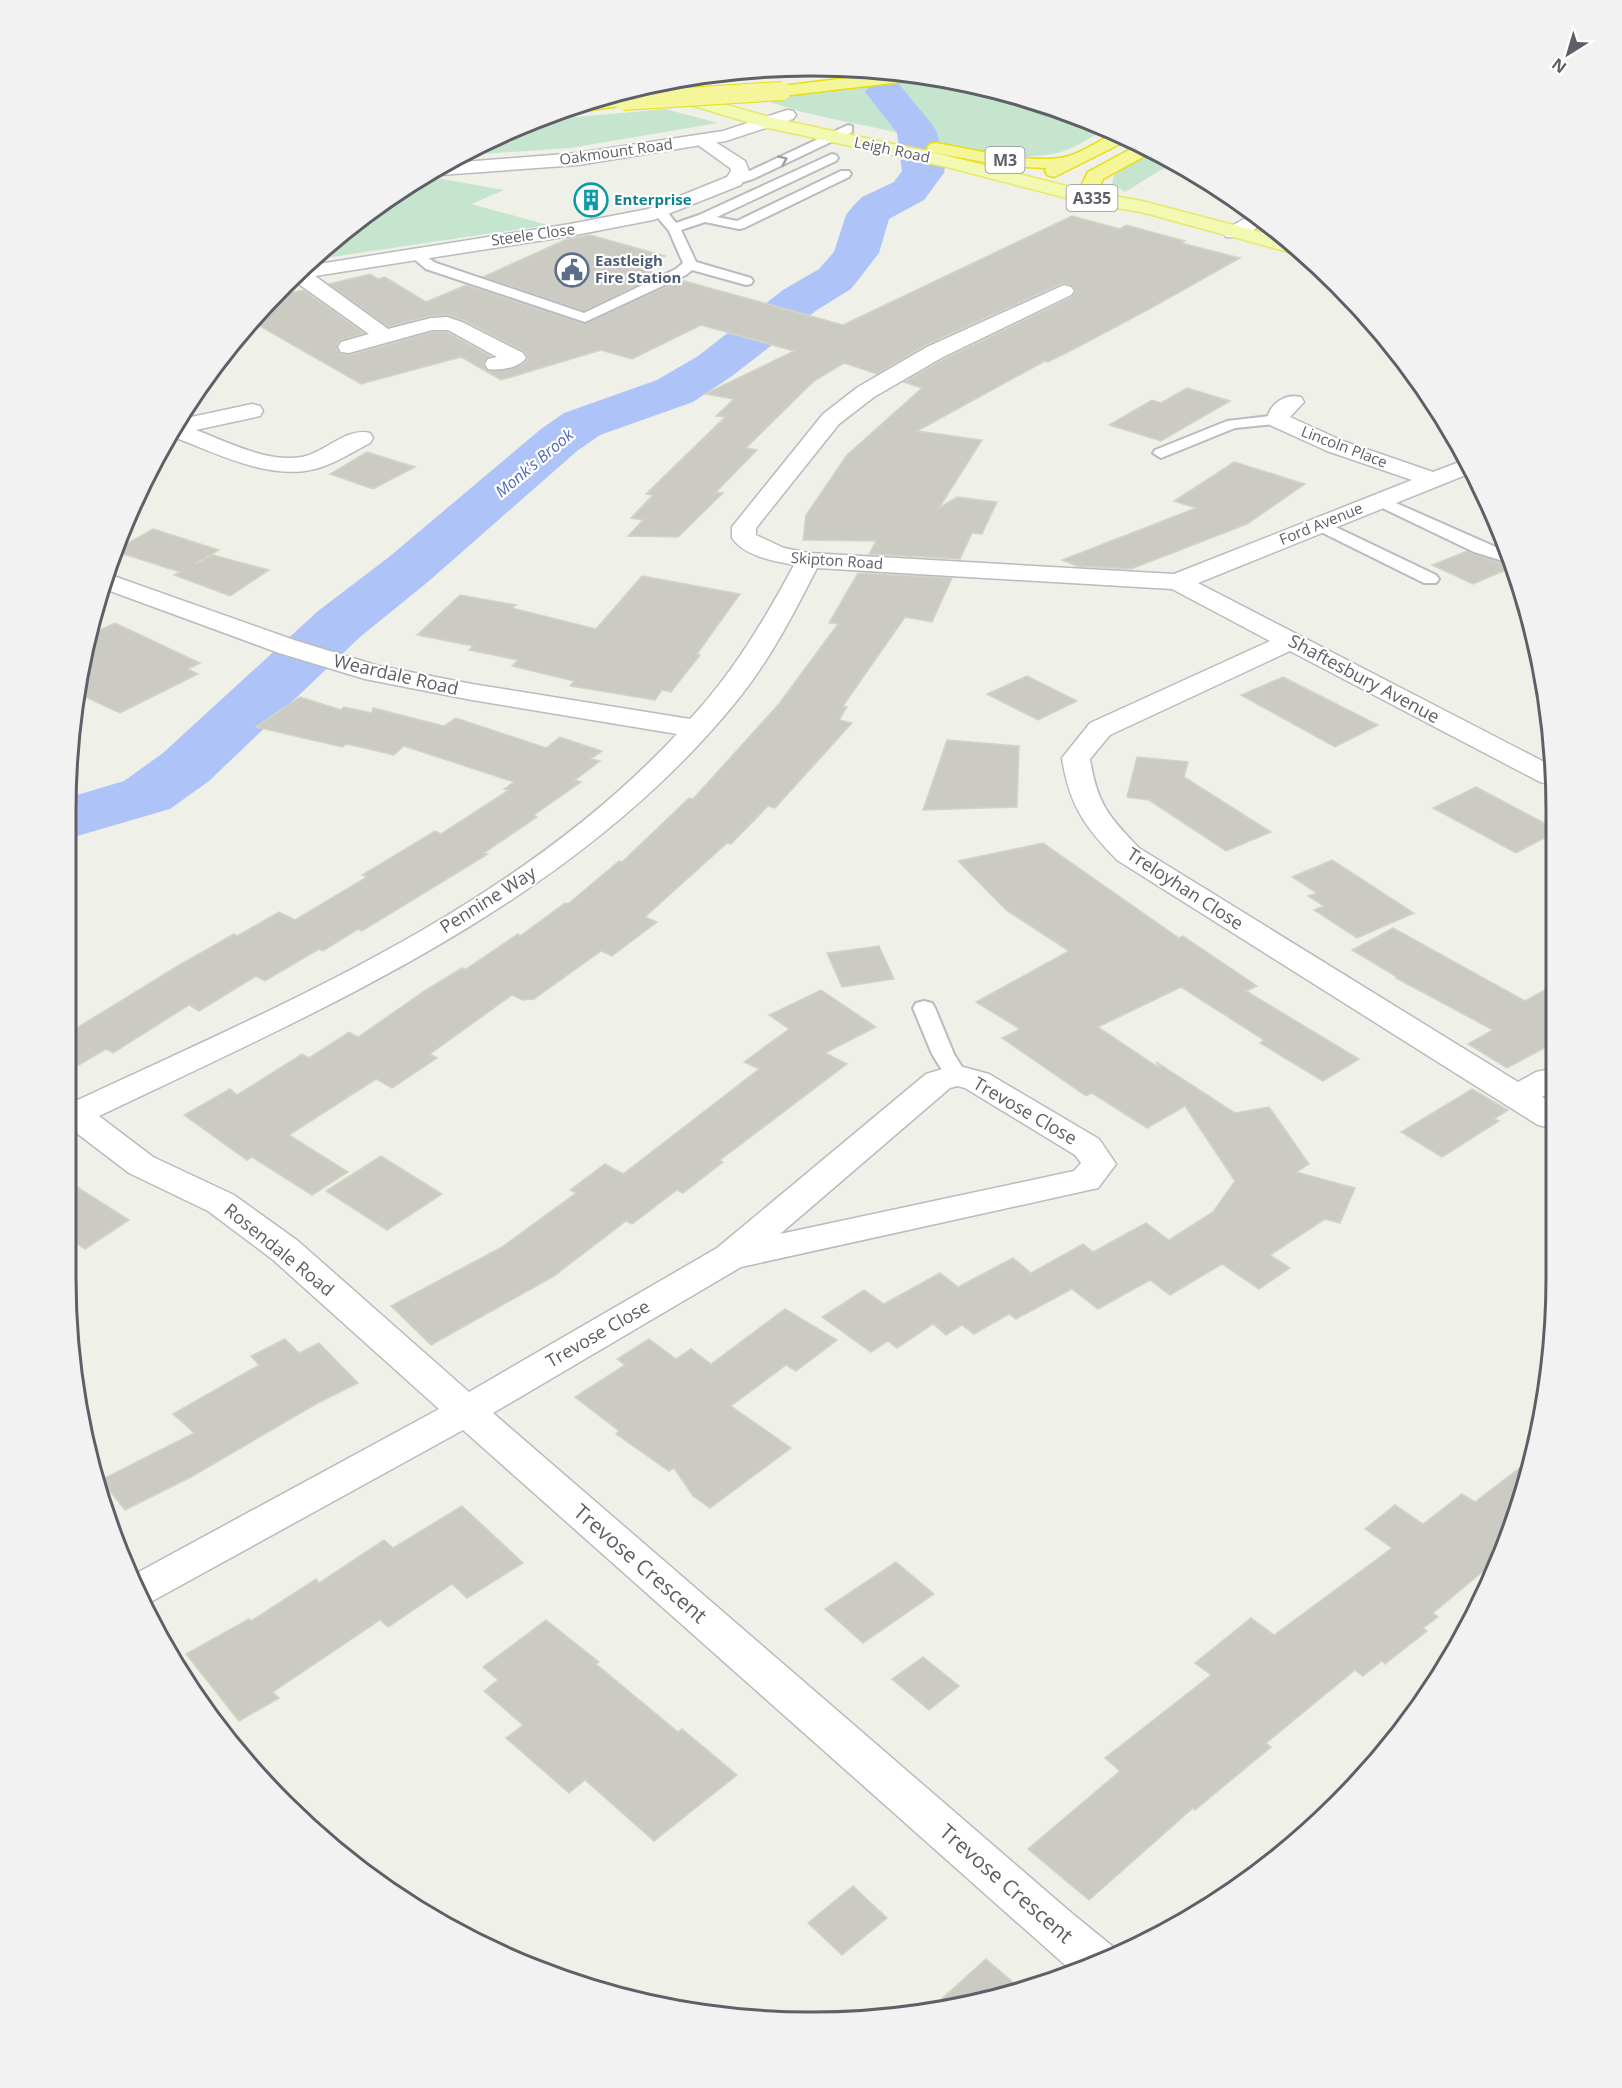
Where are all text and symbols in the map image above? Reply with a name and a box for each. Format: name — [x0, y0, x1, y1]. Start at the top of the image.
north arrow — [1538, 24, 1598, 84]
text: N — [1547, 53, 1571, 79]
street label: Leigh Road — [852, 131, 932, 167]
street label: Oakmount Road — [558, 133, 674, 169]
road number: M3 — [986, 147, 1024, 173]
one-way arrow — [777, 155, 788, 167]
building icon: Enterprise — [573, 182, 609, 218]
road number: A335 — [1066, 185, 1118, 211]
place label: Enterprise — [614, 189, 692, 209]
street label: Steele Close — [490, 218, 576, 250]
place label: Eastleigh Fire Station — [595, 250, 681, 287]
public building icon: Eastleigh Fire Station — [554, 252, 590, 288]
street label: Lincoln Place — [1298, 420, 1390, 472]
water label: Monk's Brook — [490, 423, 579, 502]
street label: Ford Avenue — [1276, 497, 1365, 549]
street label: Skipton Road — [790, 547, 884, 573]
street label: Shaftesbury Avenue — [1285, 628, 1444, 728]
street label: Weardale Road — [331, 648, 461, 700]
street label: Treloyhan Close — [1123, 842, 1248, 935]
street label: Pennine Way — [435, 860, 541, 938]
street label: Trevose Close — [969, 1071, 1082, 1150]
street label: Rosendale Road — [220, 1197, 340, 1301]
street label: Trevose Close — [541, 1294, 654, 1373]
street label: Trevose Crescent — [568, 1498, 713, 1629]
street label: Trevose Crescent — [934, 1818, 1079, 1949]

